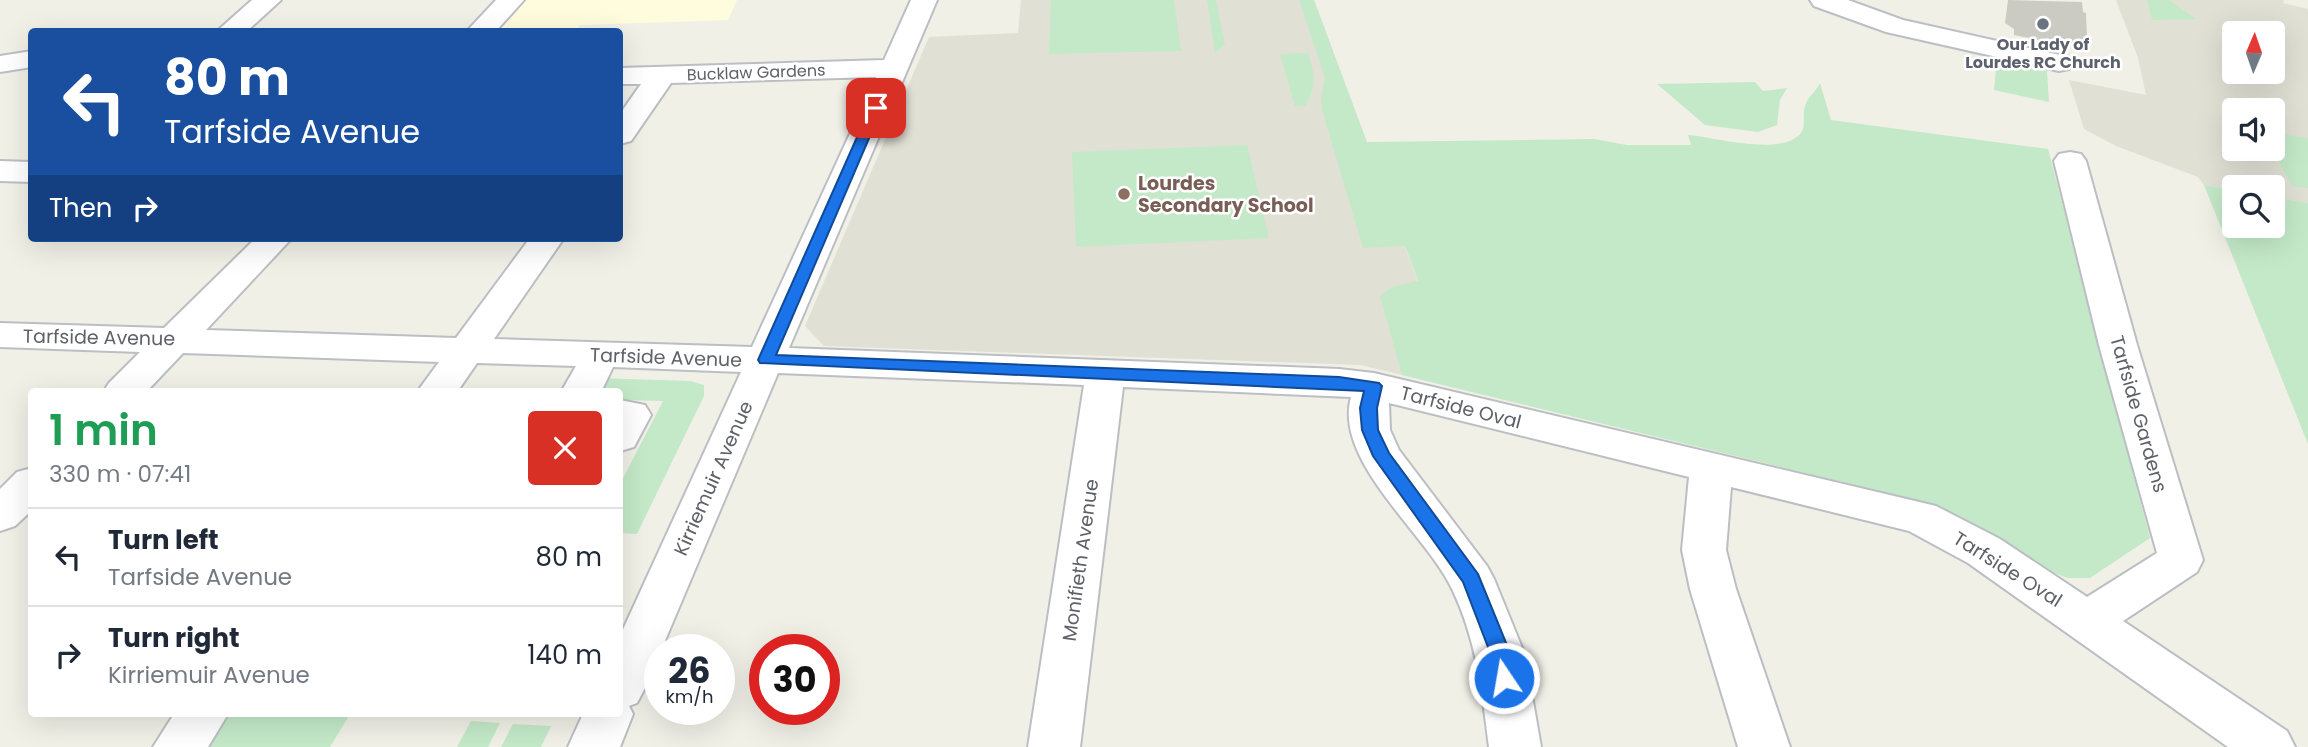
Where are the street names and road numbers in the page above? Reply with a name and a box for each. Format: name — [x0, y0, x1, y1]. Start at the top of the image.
street label: Bucklaw Gardens — [686, 59, 826, 86]
street label: Tarfside Avenue — [23, 323, 175, 352]
street label: Tarfside Gardens — [2103, 332, 2174, 496]
street label: Tarfside Avenue — [590, 341, 742, 374]
street label: Tarfside Oval — [1398, 379, 1524, 436]
street label: Kirriemuir Avenue — [667, 397, 760, 560]
street label: Monifieth Avenue — [1056, 477, 1105, 643]
street label: Tarfside Oval — [1948, 525, 2067, 614]

